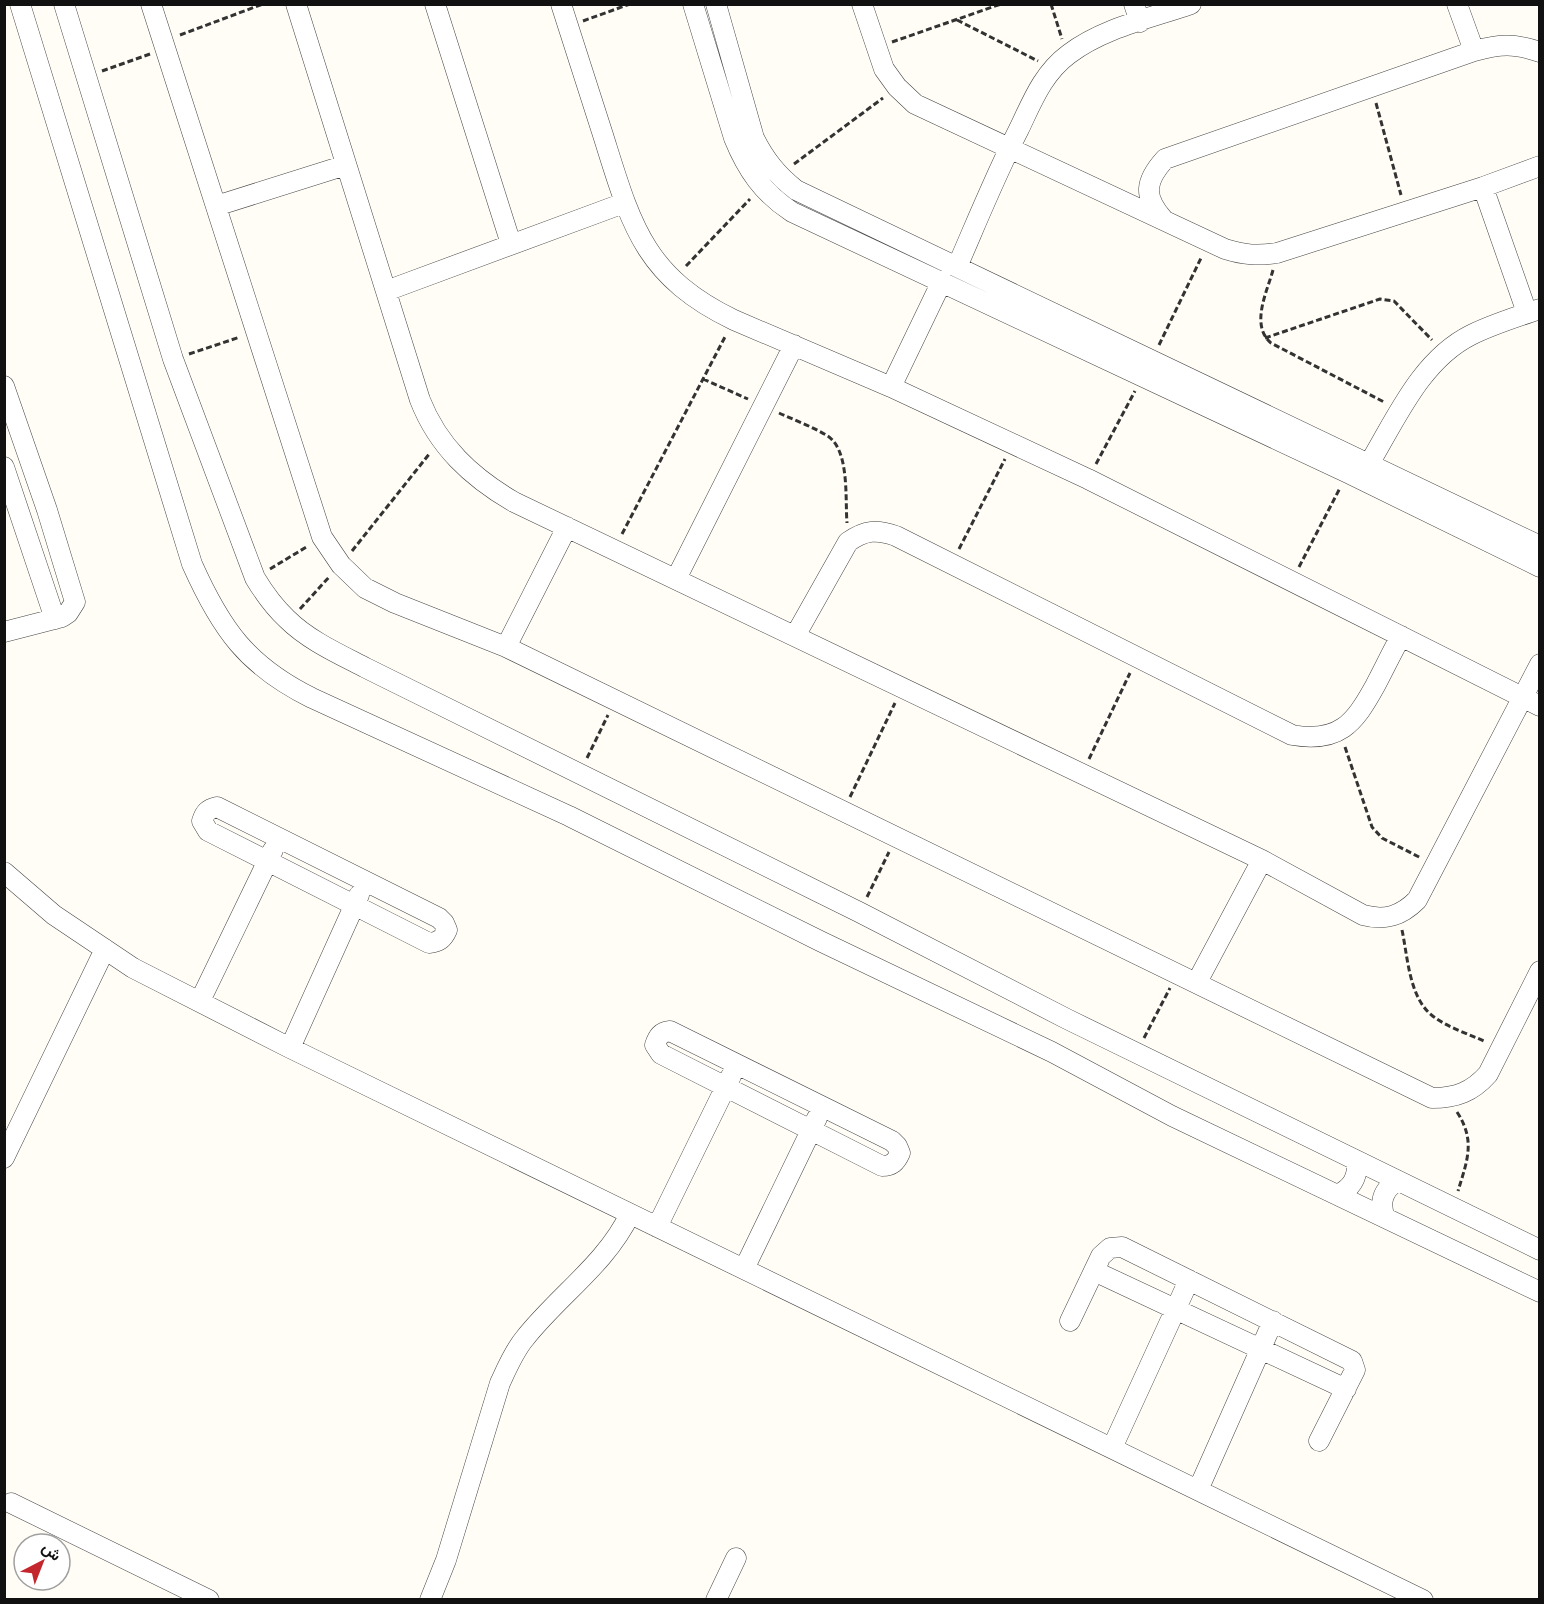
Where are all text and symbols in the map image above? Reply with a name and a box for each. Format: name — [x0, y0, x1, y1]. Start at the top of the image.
north arrow — [12, 1532, 72, 1592]
text: ش — [38, 1538, 65, 1565]

